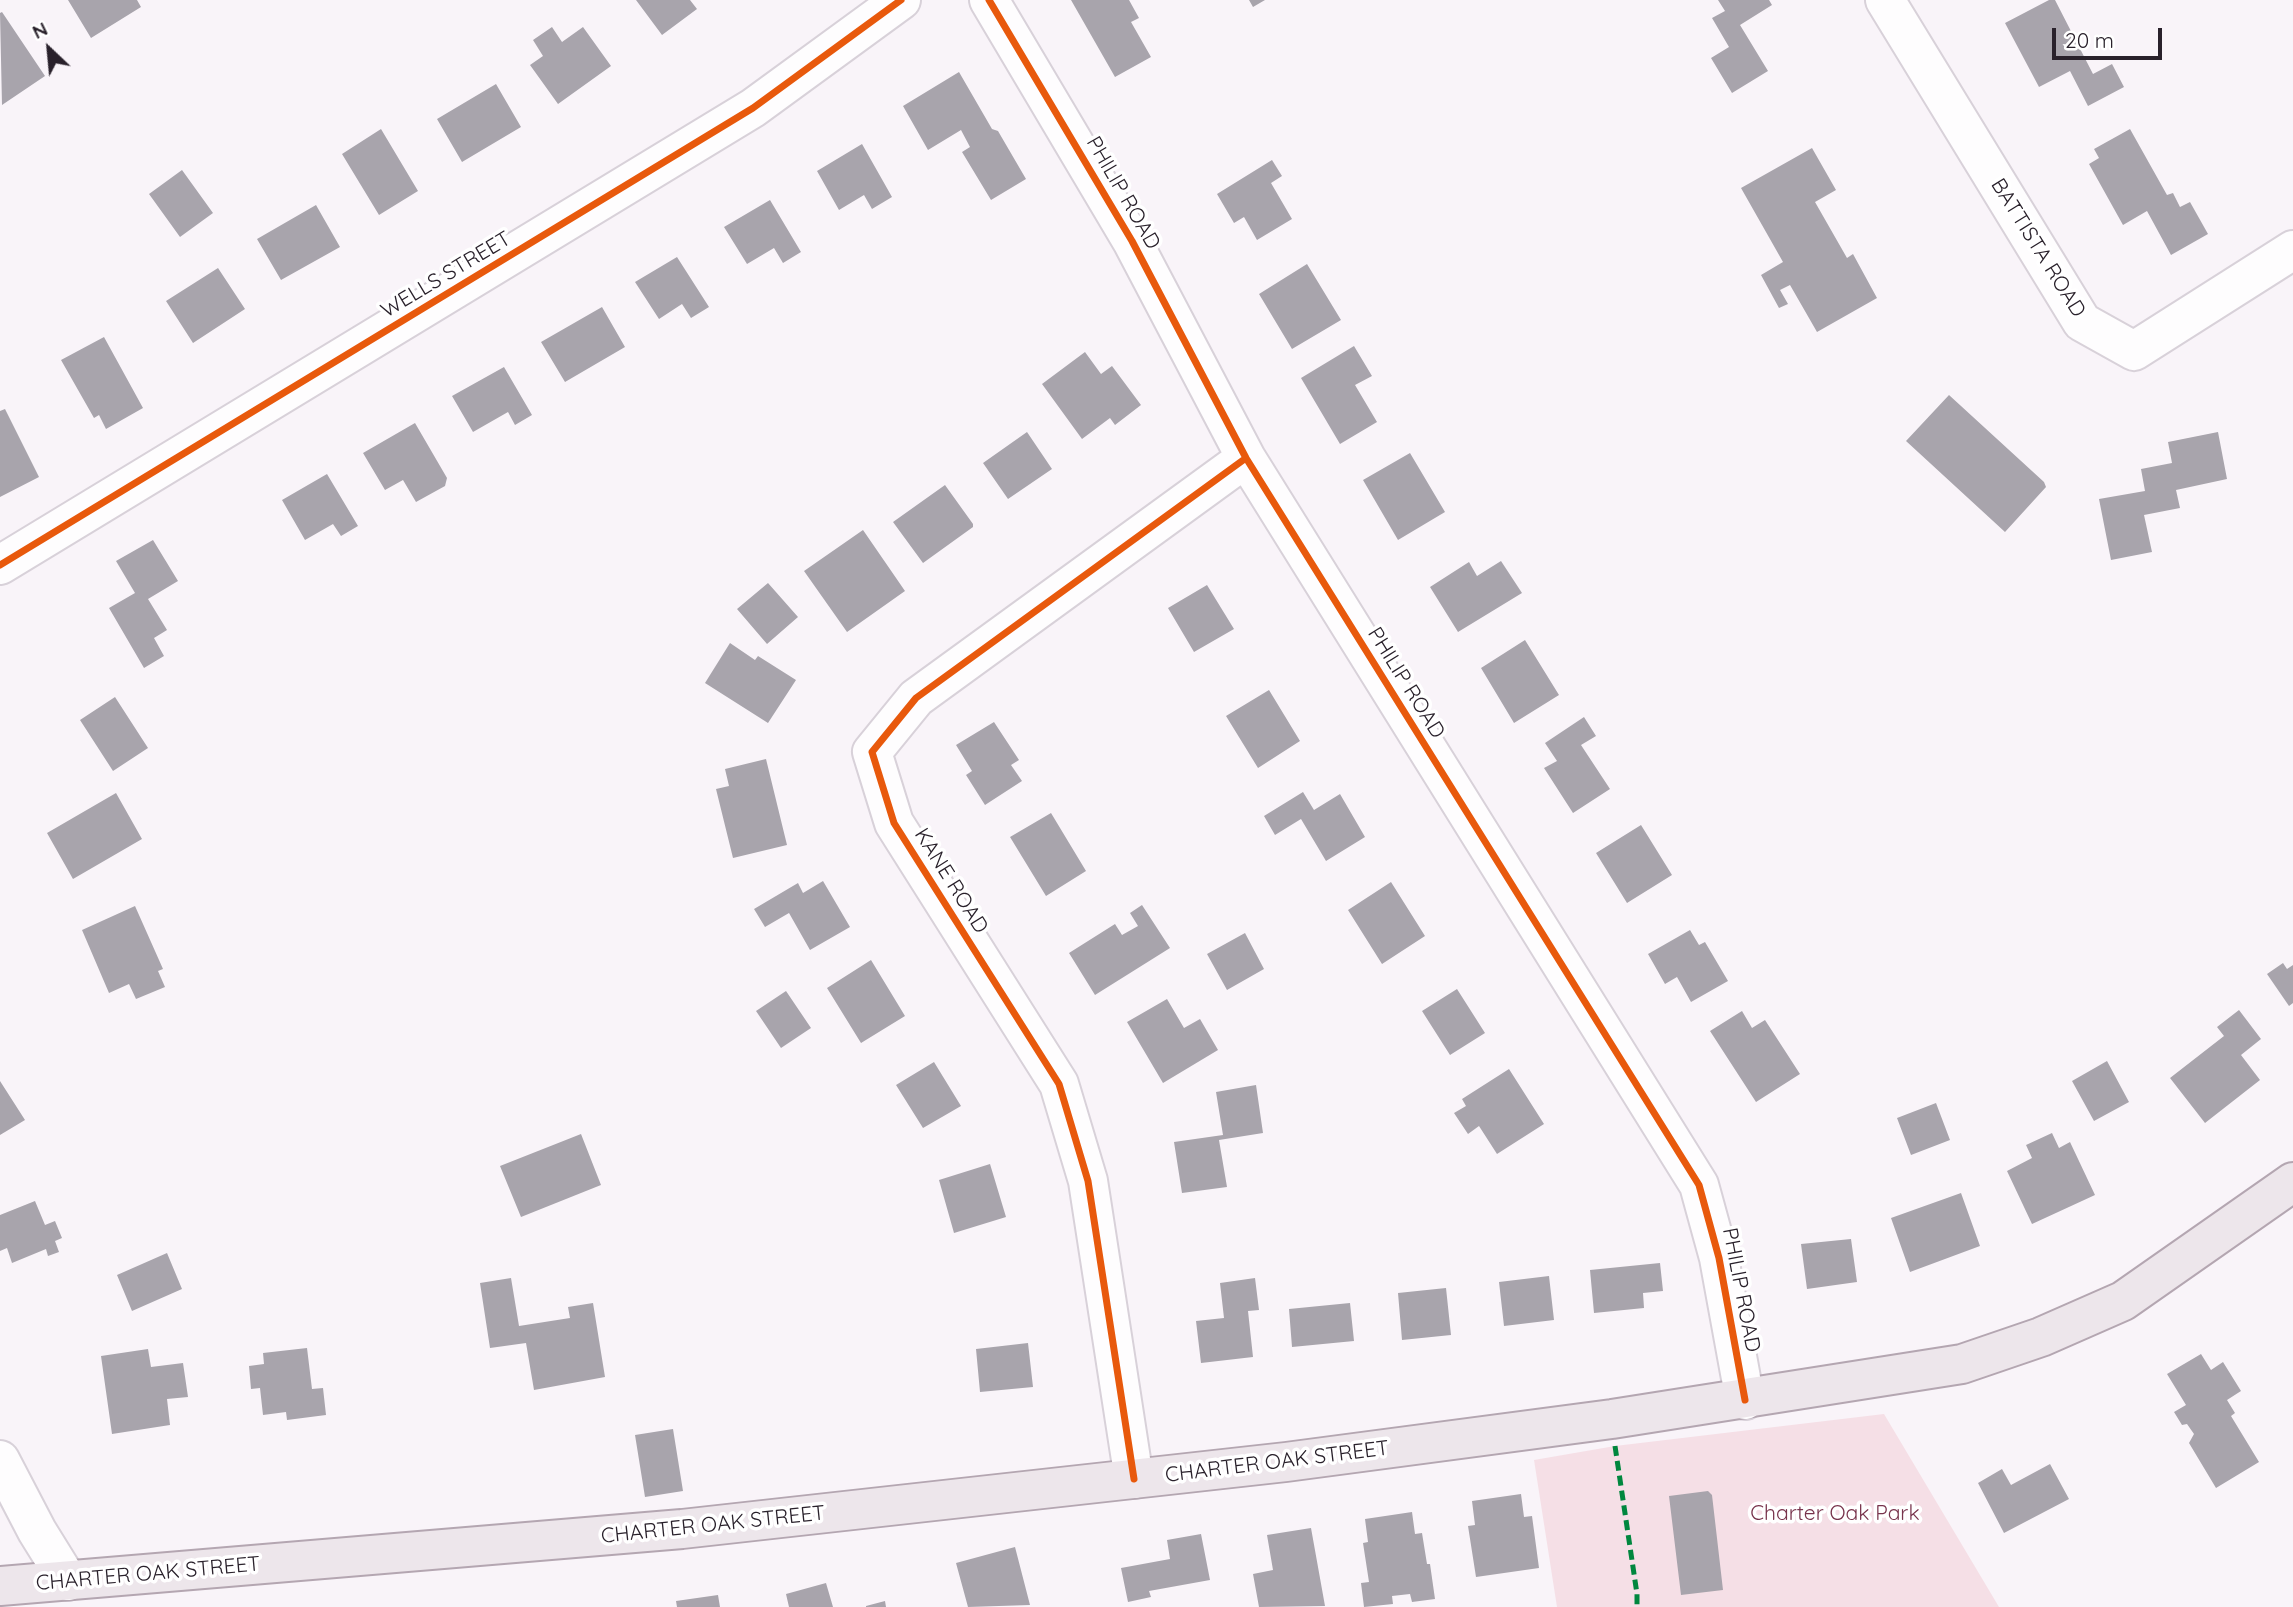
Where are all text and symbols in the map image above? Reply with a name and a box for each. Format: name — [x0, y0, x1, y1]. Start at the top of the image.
north arrow — [14, 14, 84, 84]
scale bar — [2055, 14, 2165, 58]
text: N — [28, 16, 51, 44]
text: 20 m — [2065, 27, 2114, 53]
street label: PHILIP ROAD — [1081, 132, 1165, 254]
street label: BATTISTA ROAD — [1985, 174, 2091, 322]
street label: WELLS STREET — [376, 226, 516, 324]
street label: PHILIP ROAD — [1362, 623, 1450, 743]
street label: KANE ROAD — [909, 824, 993, 938]
street label: PHILIP ROAD — [1717, 1226, 1765, 1354]
street label: CHARTER OAK STREET — [1164, 1436, 1390, 1488]
street label: CHARTER OAK STREET — [600, 1501, 826, 1549]
park label: Charter Oak Park — [1750, 1501, 1920, 1527]
street label: CHARTER OAK STREET — [35, 1552, 261, 1596]

